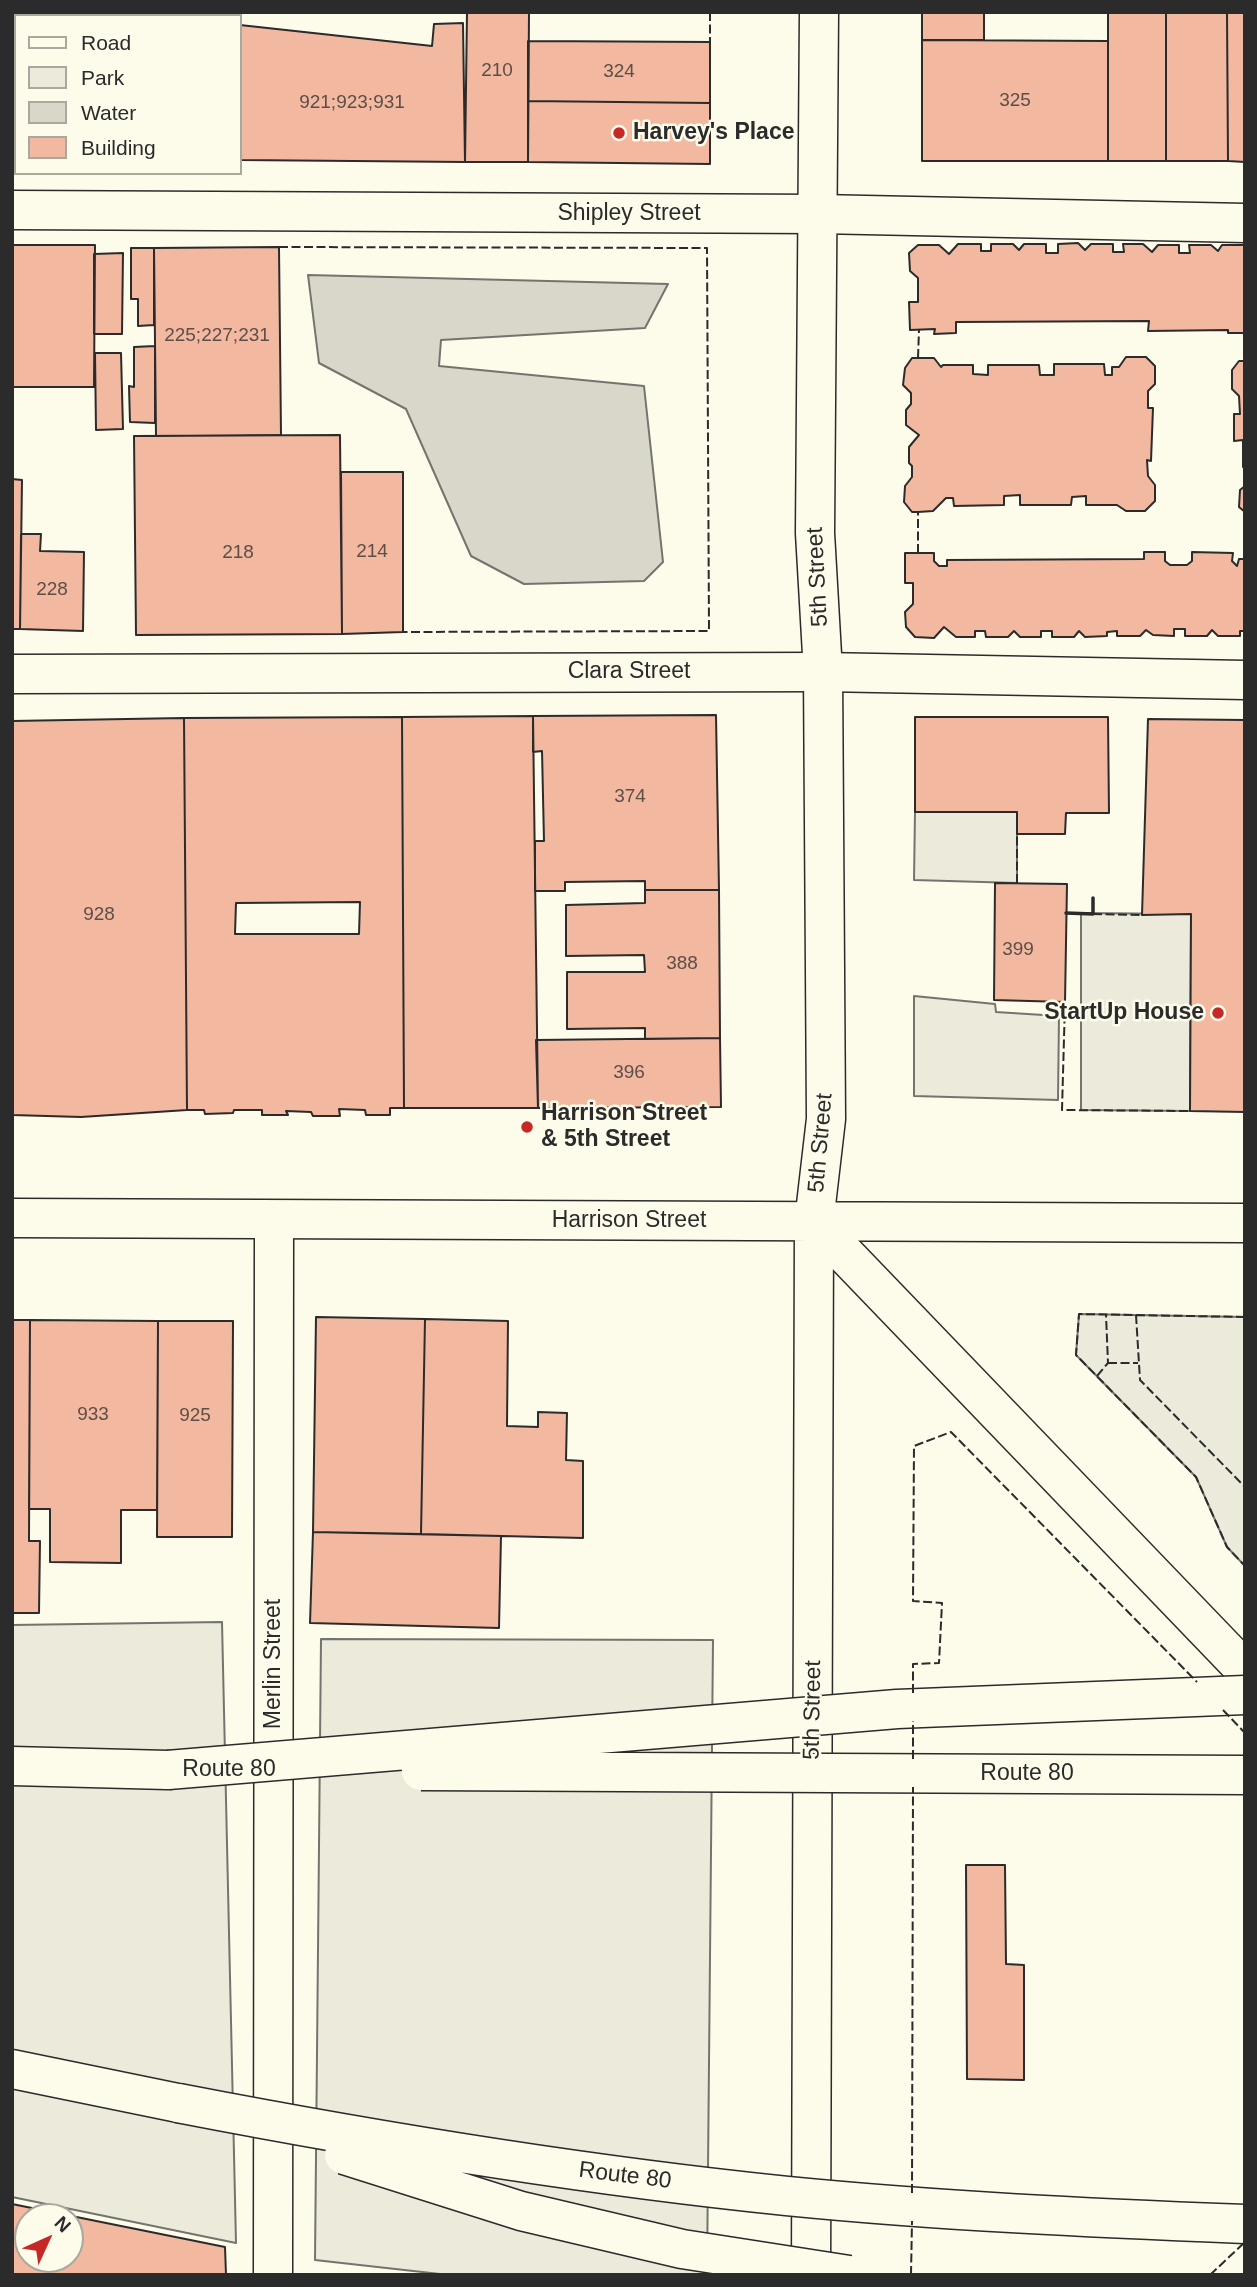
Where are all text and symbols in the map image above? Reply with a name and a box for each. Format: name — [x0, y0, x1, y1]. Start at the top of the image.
legend — [14, 14, 242, 175]
text: Road — [81, 31, 131, 54]
house number: 210 — [481, 60, 513, 82]
house number: 324 — [603, 61, 635, 83]
text: Park — [81, 66, 124, 89]
house number: 325 — [999, 90, 1031, 112]
house number: 921;923;931 — [299, 92, 405, 114]
text: Water — [81, 101, 136, 124]
place label: Harvey's Place — [633, 119, 794, 147]
marker: Harvey's Place — [611, 125, 627, 141]
text: Building — [81, 136, 156, 159]
street label: Shipley Street — [557, 200, 701, 228]
house number: 225;227;231 — [164, 325, 270, 347]
street label: 5th Street — [802, 526, 834, 628]
house number: 214 — [356, 541, 388, 563]
house number: 218 — [222, 542, 254, 564]
house number: 228 — [36, 579, 68, 601]
street label: Clara Street — [568, 658, 690, 686]
house number: 374 — [614, 786, 646, 808]
house number: 928 — [83, 904, 115, 926]
house number: 399 — [1002, 939, 1034, 961]
house number: 388 — [666, 953, 698, 975]
place label: StartUp House — [1044, 999, 1204, 1027]
marker: StartUp House — [1210, 1005, 1226, 1021]
house number: 396 — [613, 1062, 645, 1084]
street label: 5th Street — [803, 1092, 839, 1194]
place label: Harrison Street & 5th Street — [541, 1100, 707, 1154]
marker: Harrison Street & 5th Street — [519, 1119, 535, 1135]
street label: Harrison Street — [552, 1207, 706, 1235]
house number: 933 — [77, 1404, 109, 1426]
house number: 925 — [179, 1405, 211, 1427]
street label: Merlin Street — [260, 1599, 288, 1729]
street label: 5th Street — [798, 1660, 828, 1760]
street label: Route 80 — [182, 1756, 276, 1784]
street label: Route 80 — [980, 1760, 1074, 1788]
street label: Route 80 — [577, 2157, 673, 2195]
north arrow — [14, 2203, 84, 2273]
text: N — [51, 2212, 75, 2236]

